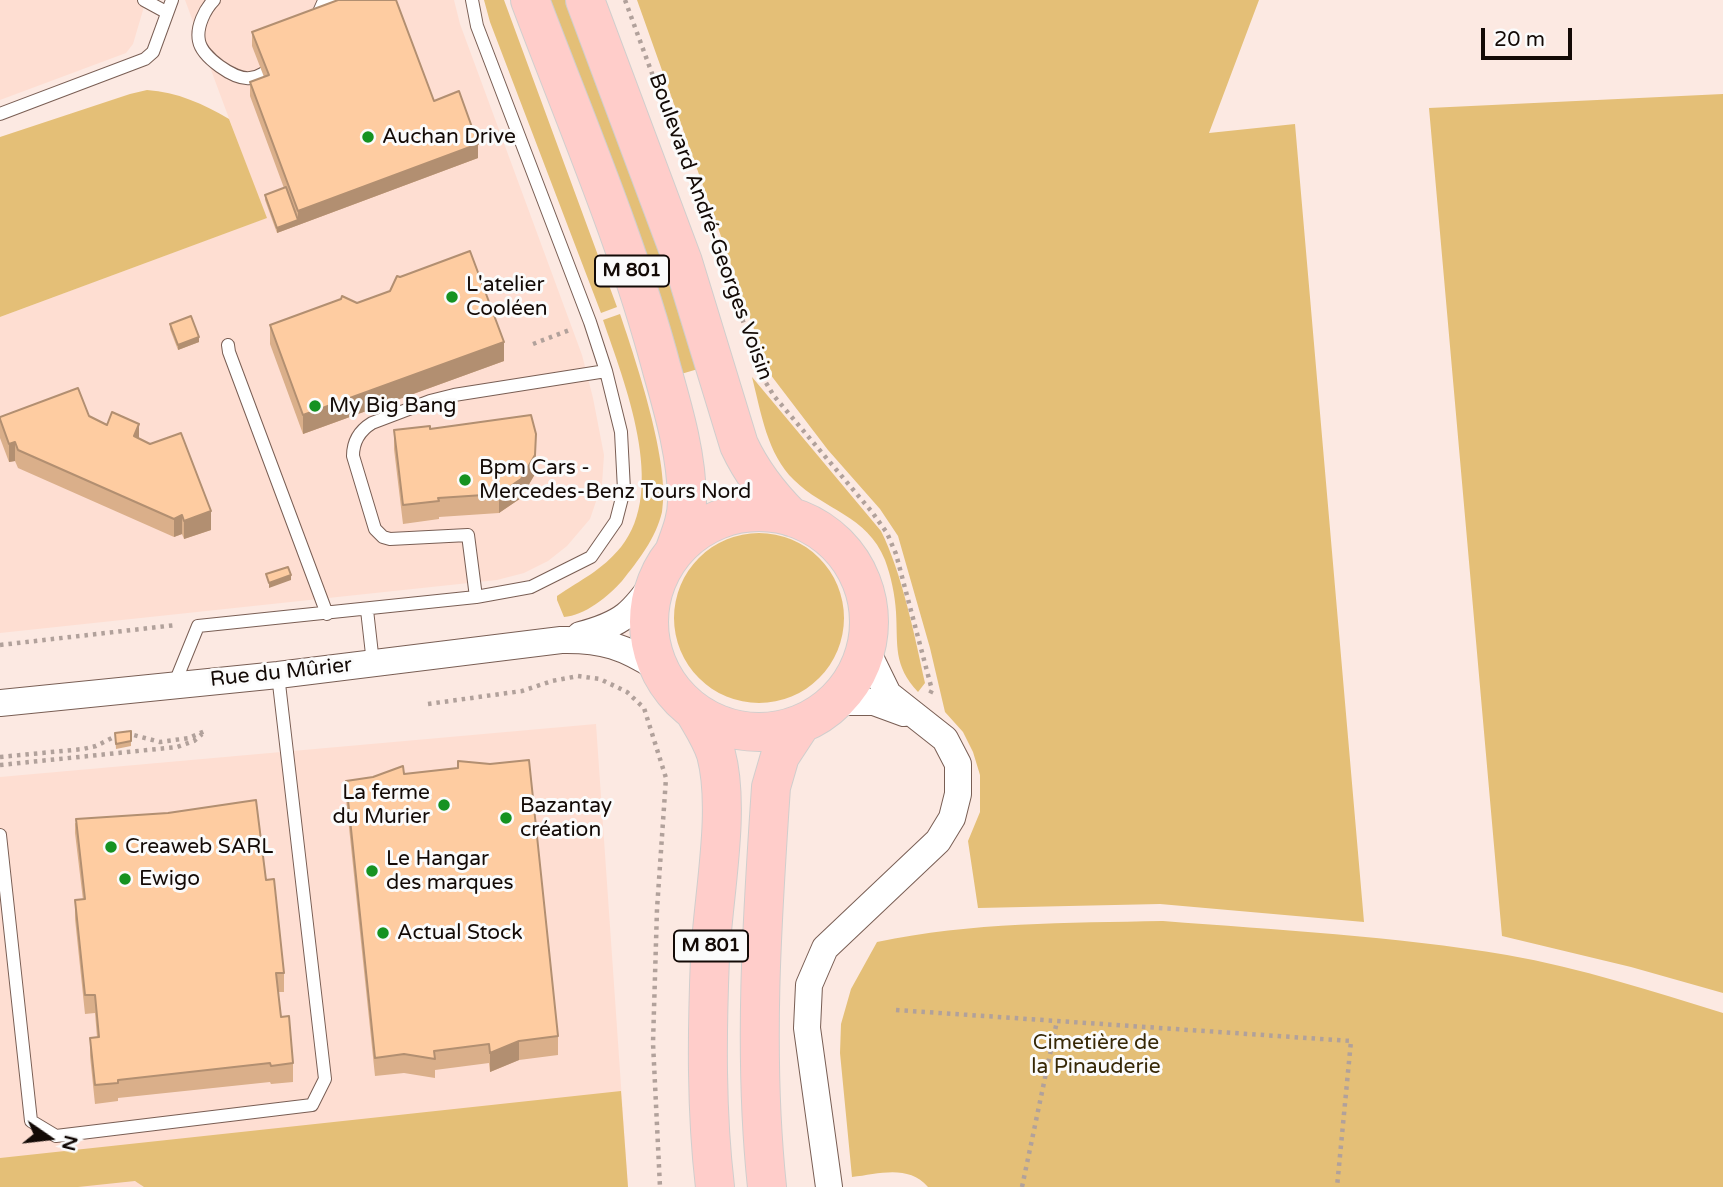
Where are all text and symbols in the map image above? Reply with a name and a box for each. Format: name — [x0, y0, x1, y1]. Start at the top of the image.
scale bar — [1485, 14, 1576, 58]
text: 20 m — [1494, 27, 1545, 52]
street label: Boulevard André-Georges Voisin — [643, 70, 777, 384]
place label: Auchan Drive — [382, 124, 516, 150]
marker: Auchan Drive — [360, 129, 376, 145]
road number: M 801 — [595, 256, 669, 286]
place label: L'atelier Cooléen — [466, 272, 548, 322]
marker: L'atelier Cooléen — [444, 289, 460, 305]
place label: My Big Bang — [329, 393, 457, 419]
marker: My Big Bang — [307, 398, 323, 414]
place label: Bpm Cars - Mercedes-Benz Tours Nord — [479, 455, 751, 505]
marker: Bpm Cars - Mercedes-Benz Tours Nord — [457, 472, 473, 488]
street label: Rue du Mûrier — [209, 653, 353, 693]
place label: La ferme du Murier — [332, 780, 430, 830]
place label: Bazantay création — [520, 793, 612, 843]
marker: La ferme du Murier — [436, 797, 452, 813]
marker: Bazantay création — [498, 810, 514, 826]
place label: Creaweb SARL — [125, 834, 273, 860]
marker: Creaweb SARL — [103, 839, 119, 855]
place label: Le Hangar des marques — [386, 846, 513, 896]
marker: Le Hangar des marques — [364, 863, 380, 879]
place label: Ewigo — [139, 866, 200, 892]
marker: Ewigo — [117, 871, 133, 887]
place label: Actual Stock — [397, 920, 523, 946]
marker: Actual Stock — [375, 925, 391, 941]
road number: M 801 — [674, 930, 748, 962]
park label: Cimetière de la Pinauderie — [1031, 1030, 1161, 1080]
north arrow — [14, 1103, 84, 1173]
text: N — [57, 1133, 82, 1153]

